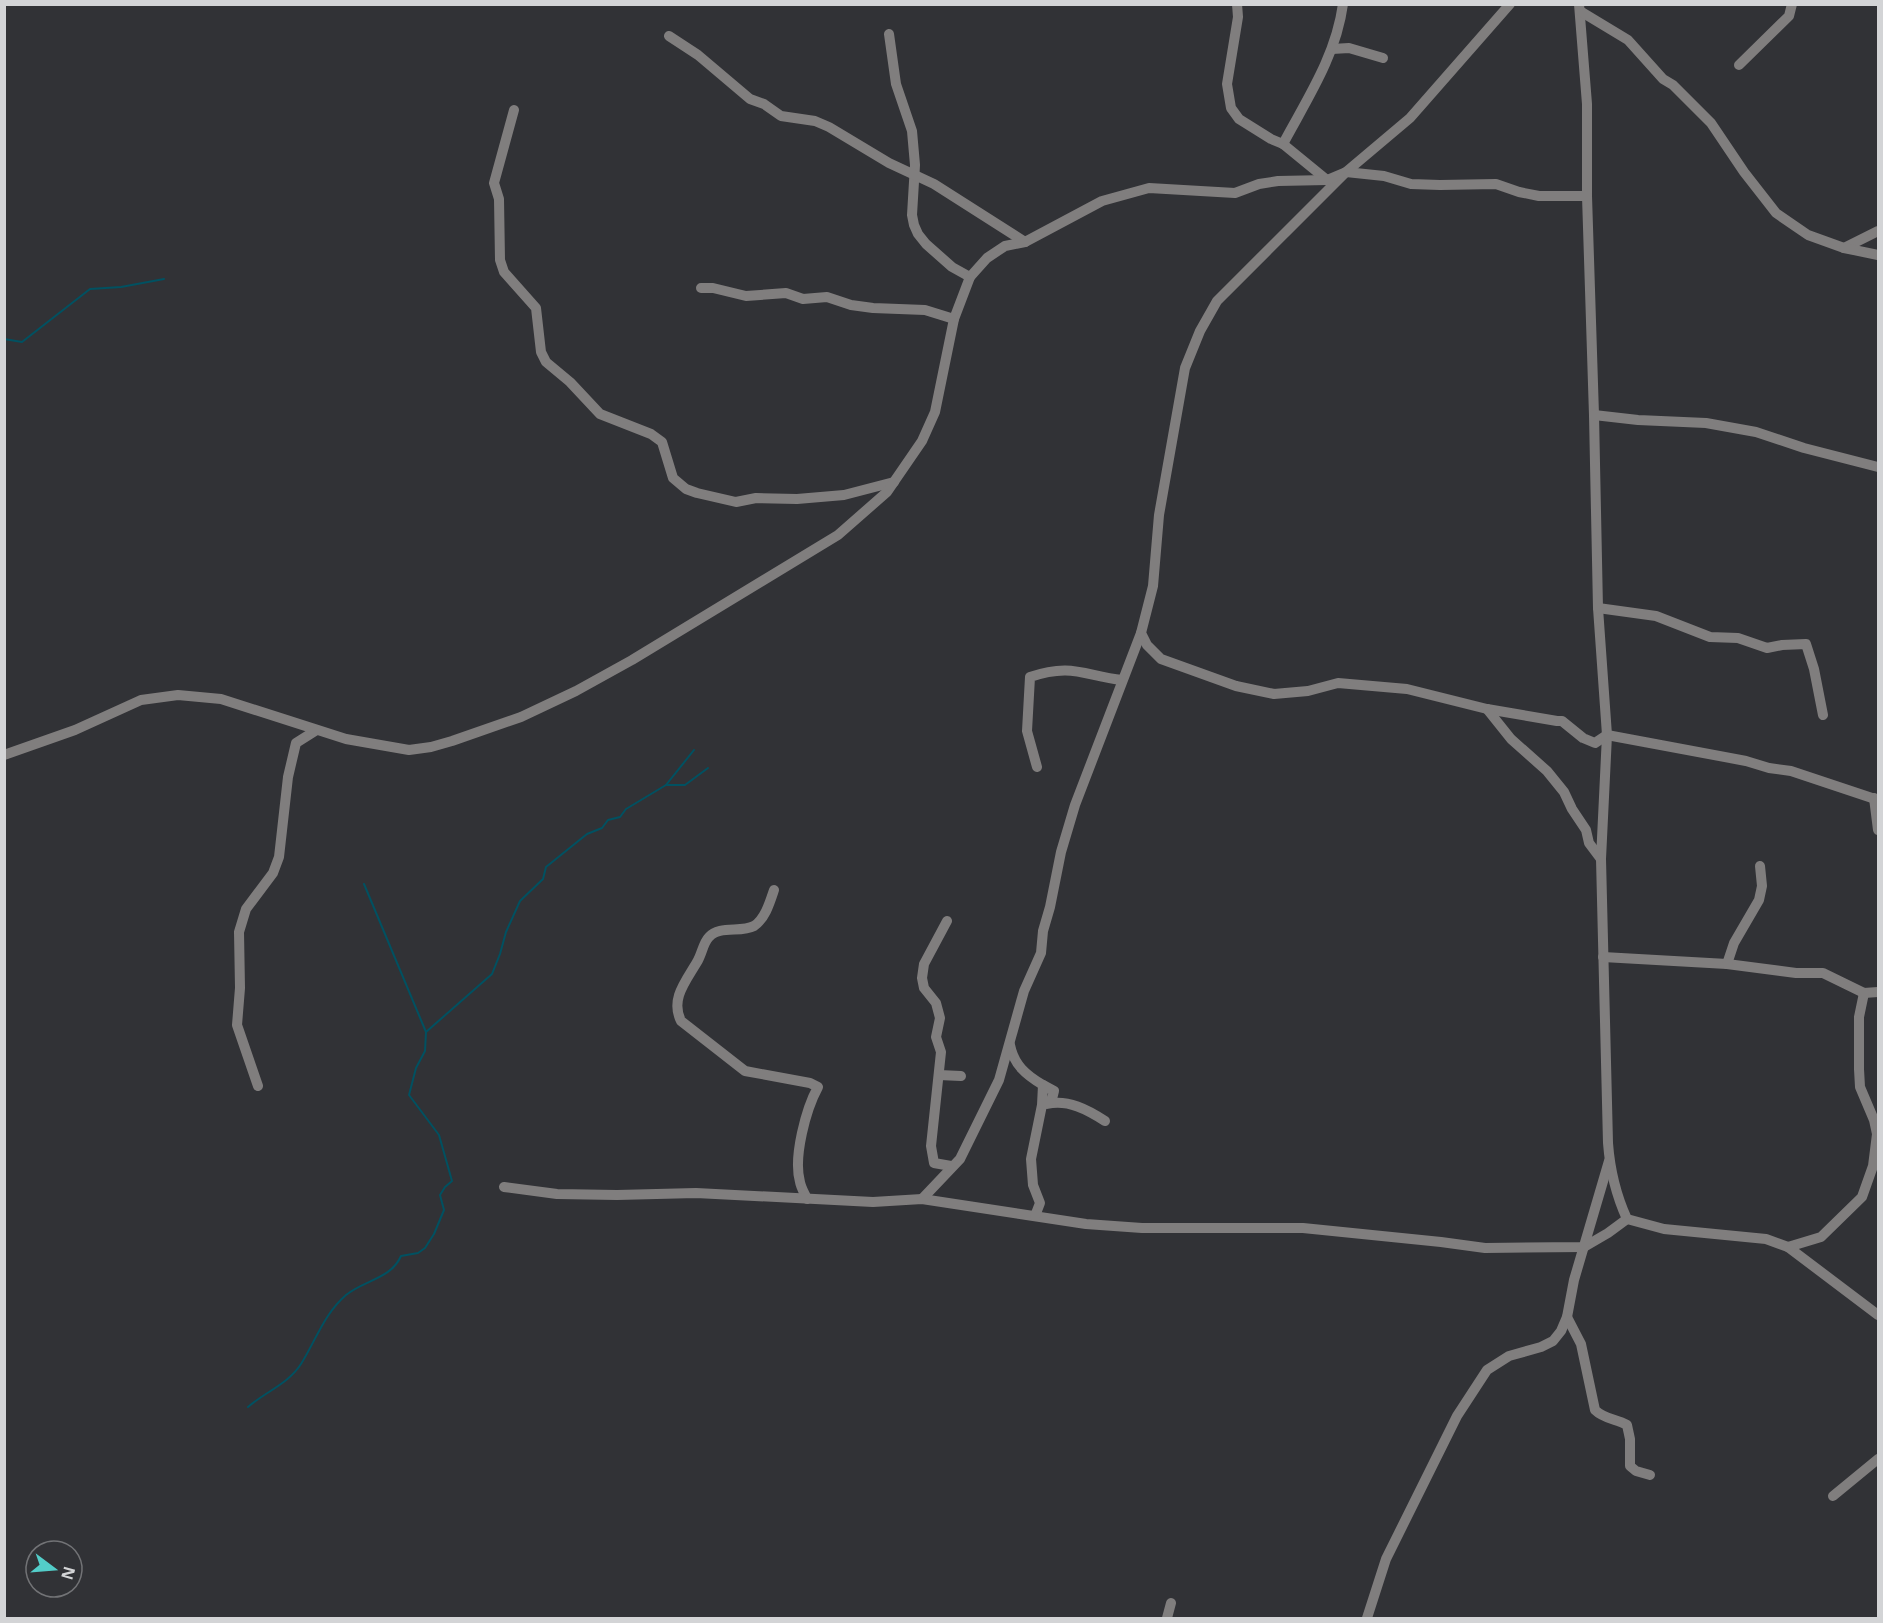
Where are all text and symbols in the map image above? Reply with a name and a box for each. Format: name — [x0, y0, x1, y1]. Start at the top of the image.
north arrow — [24, 1539, 84, 1599]
text: N — [56, 1564, 81, 1582]

